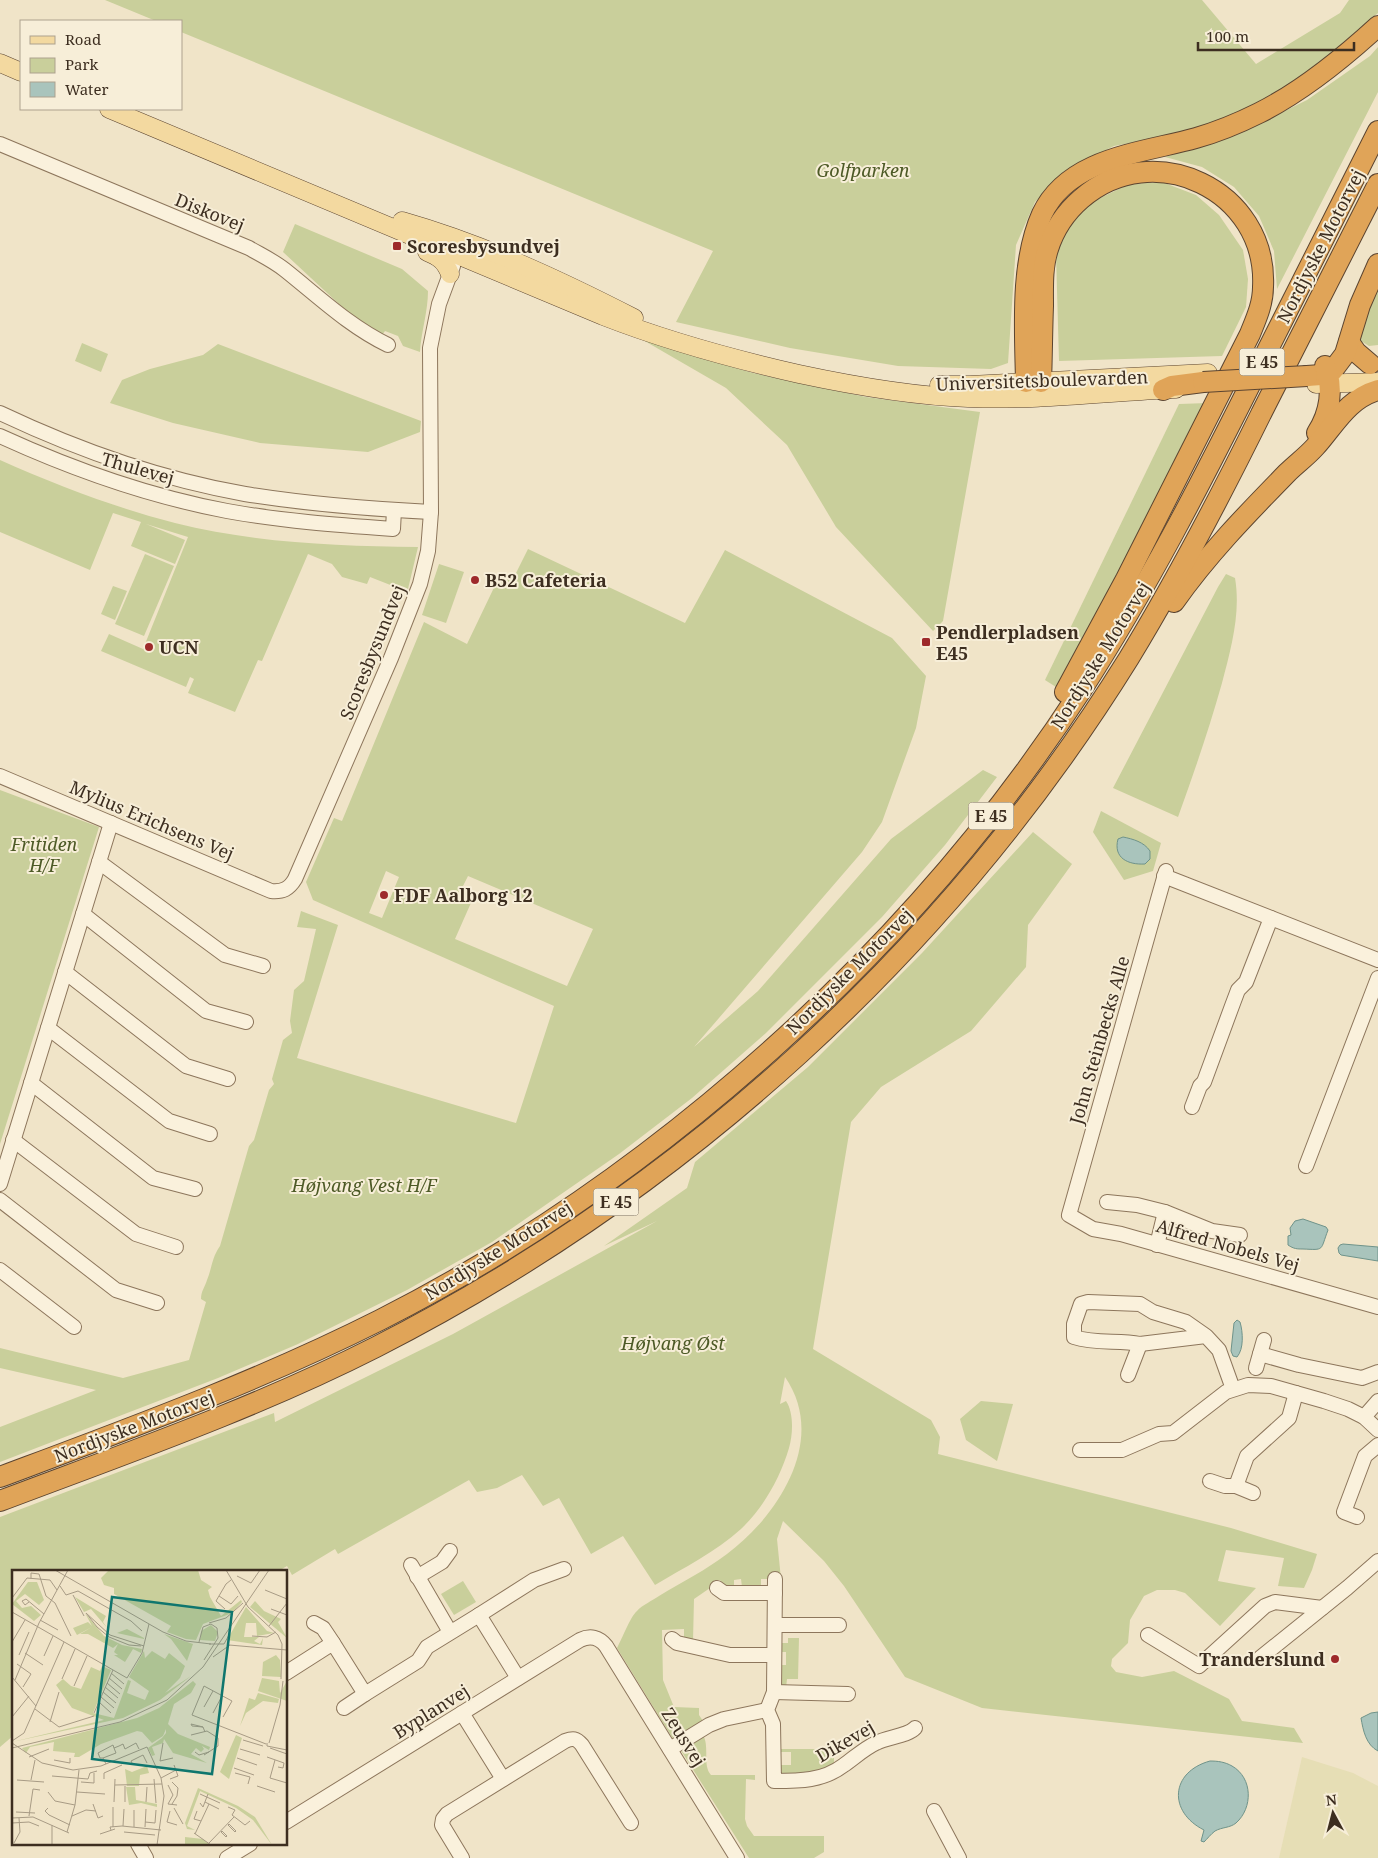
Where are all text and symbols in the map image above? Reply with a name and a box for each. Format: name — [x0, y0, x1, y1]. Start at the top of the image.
legend — [20, 20, 182, 110]
scale bar — [1198, 20, 1354, 52]
text: 100 m — [1206, 26, 1249, 46]
text: Road — [65, 29, 101, 49]
text: Park — [65, 54, 99, 74]
text: Water — [65, 79, 108, 99]
park label: Golfparken — [816, 158, 910, 182]
street label: Nordjyske Motorvej — [1271, 165, 1369, 327]
street label: Diskovej — [172, 187, 248, 237]
place label: Scoresbysundvej — [407, 234, 560, 258]
marker: Scoresbysundvej — [391, 240, 403, 252]
road number: E 45 — [1240, 348, 1284, 376]
street label: Universitetsboulevarden — [935, 364, 1149, 396]
street label: Thulevej — [99, 446, 177, 490]
place label: B52 Cafeteria — [485, 568, 607, 592]
marker: B52 Cafeteria — [469, 574, 481, 586]
street label: Nordjyske Motorvej — [1045, 577, 1155, 733]
street label: Scoresbysundvej — [334, 581, 410, 723]
place label: Pendlerpladsen E45 — [936, 620, 1079, 665]
place label: UCN — [159, 635, 199, 659]
marker: Pendlerpladsen E45 — [920, 636, 932, 648]
marker: UCN — [143, 641, 155, 653]
street label: Mylius Erichsens Vej — [66, 774, 238, 866]
road number: E 45 — [968, 802, 1014, 829]
park label: Fritiden H/F — [10, 832, 78, 877]
place label: FDF Aalborg 12 — [394, 883, 533, 907]
marker: FDF Aalborg 12 — [378, 889, 390, 901]
street label: Nordjyske Motorvej — [780, 902, 918, 1040]
street label: John Steinbecks Alle — [1063, 953, 1135, 1128]
park label: Højvang Vest H/F — [290, 1173, 438, 1197]
road number: E 45 — [594, 1188, 638, 1216]
street label: Nordjyske Motorvej — [420, 1195, 576, 1305]
street label: Alfred Nobels Vej — [1154, 1213, 1302, 1277]
park label: Højvang Øst — [620, 1331, 725, 1355]
street label: Nordjyske Motorvej — [50, 1384, 218, 1468]
inset map — [12, 1570, 288, 1846]
place label: Tranderslund — [1199, 1647, 1325, 1671]
marker: Tranderslund — [1329, 1653, 1341, 1665]
street label: Byplanvej — [388, 1678, 474, 1744]
street label: Zeusvej — [657, 1703, 711, 1771]
street label: Dikevej — [811, 1715, 879, 1767]
north arrow — [1308, 1788, 1358, 1838]
text: N — [1325, 1789, 1338, 1810]

